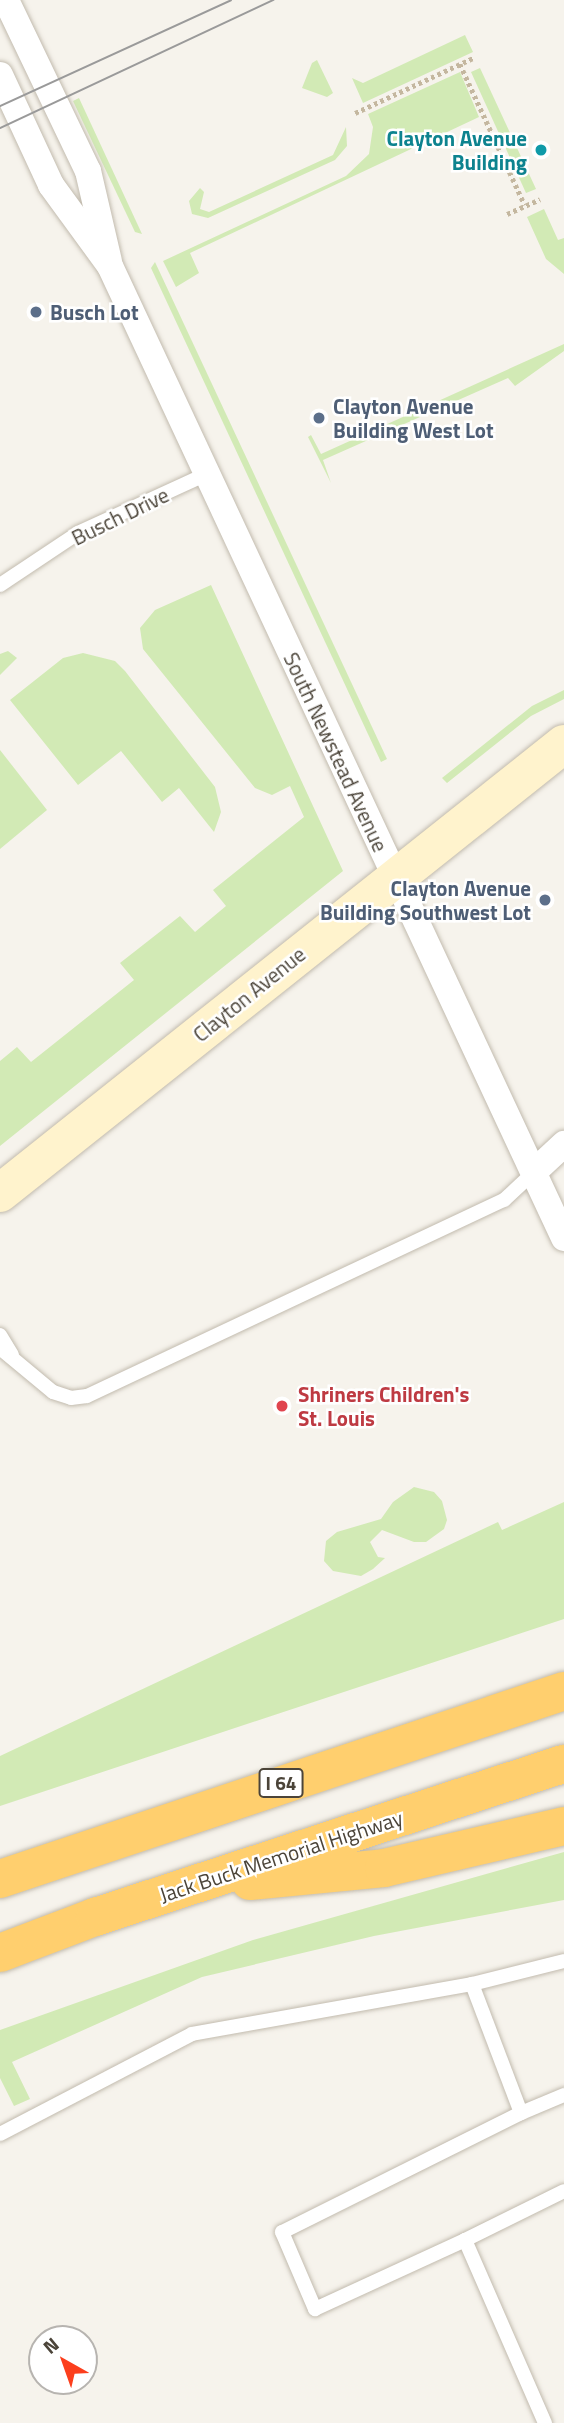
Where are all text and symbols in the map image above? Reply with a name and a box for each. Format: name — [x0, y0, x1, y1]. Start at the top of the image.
place label: Clayton Avenue Building — [386, 125, 527, 175]
marker: Clayton Avenue Building — [533, 142, 549, 158]
place label: Busch Lot — [50, 299, 139, 325]
marker: Busch Lot — [28, 304, 44, 320]
place label: Clayton Avenue Building West Lot — [333, 393, 494, 443]
marker: Clayton Avenue Building West Lot — [311, 410, 327, 426]
street label: Busch Drive — [67, 482, 173, 550]
street label: South Newstead Avenue — [279, 648, 393, 856]
place label: Clayton Avenue Building Southwest Lot — [320, 875, 531, 925]
marker: Clayton Avenue Building Southwest Lot — [537, 892, 553, 908]
street label: Clayton Avenue — [188, 941, 310, 1047]
place label: Shriners Children's St. Louis — [298, 1381, 469, 1431]
marker: Shriners Children's St. Louis — [272, 1396, 292, 1416]
road number: I 64 — [258, 1768, 304, 1798]
street label: Jack Buck Memorial Highway — [156, 1805, 406, 1907]
north arrow — [28, 2325, 98, 2395]
text: N — [36, 2330, 65, 2360]

